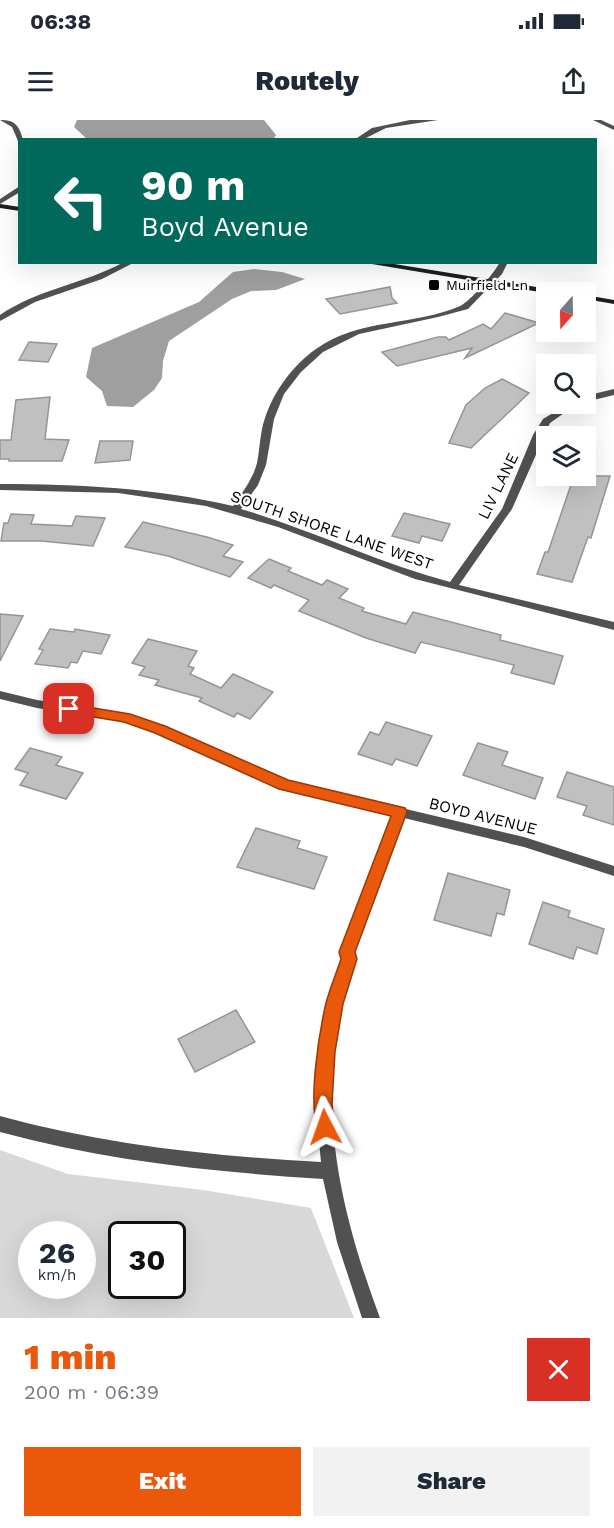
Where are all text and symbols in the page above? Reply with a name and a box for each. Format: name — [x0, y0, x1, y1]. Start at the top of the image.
text: 06:38 — [30, 9, 91, 34]
icon: menu — [24, 65, 57, 98]
text: Routely — [255, 65, 359, 97]
icon: share — [557, 65, 590, 98]
text: 90 m — [141, 161, 245, 210]
icon: left — [42, 162, 120, 240]
text: Boyd Avenue — [141, 211, 309, 243]
place label: Muirfield Ln — [446, 277, 528, 293]
marker: Muirfield Ln — [427, 278, 441, 292]
north arrow — [536, 282, 596, 342]
map controls — [536, 282, 596, 486]
button: search — [536, 354, 596, 414]
button: layers — [536, 426, 596, 486]
street label: LIV LANE — [474, 450, 522, 522]
street label: SOUTH SHORE LANE WEST — [228, 486, 436, 574]
pin — [43, 683, 94, 734]
icon: arrive — [52, 692, 85, 725]
street label: BOYD AVENUE — [427, 793, 539, 839]
position arrow — [293, 1095, 357, 1159]
speed limit sign: 30 — [108, 1221, 186, 1299]
text: 26 — [39, 1235, 75, 1270]
text: km/h — [38, 1266, 76, 1284]
text: 1 min — [24, 1336, 117, 1378]
button: close — [527, 1338, 590, 1401]
text: 200 m · 06:39 — [24, 1380, 159, 1404]
button: Exit — [24, 1447, 301, 1516]
button: Share — [313, 1447, 590, 1516]

